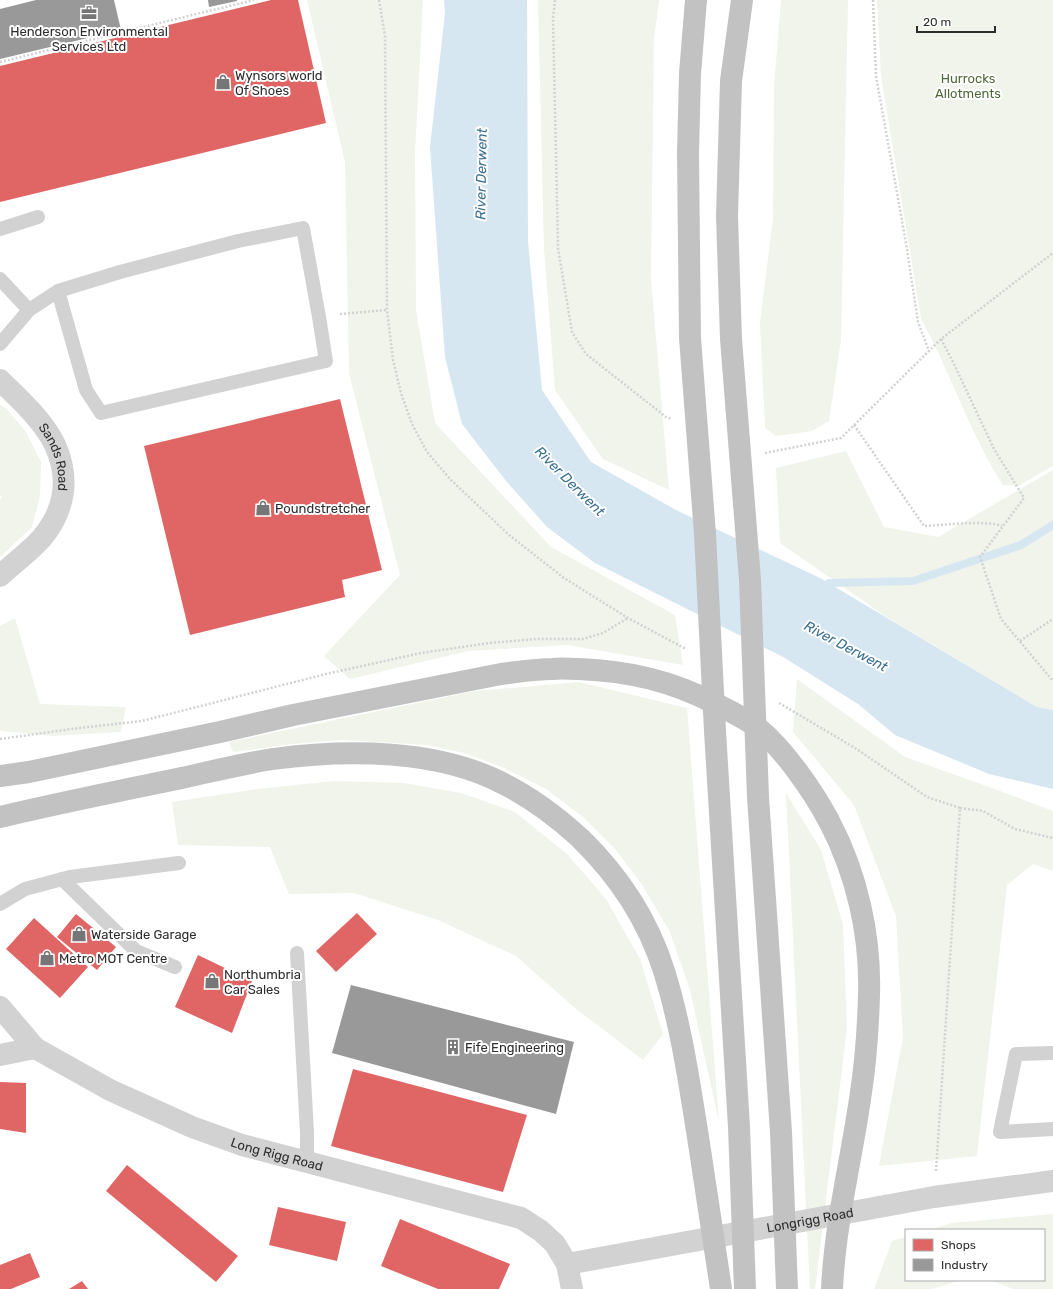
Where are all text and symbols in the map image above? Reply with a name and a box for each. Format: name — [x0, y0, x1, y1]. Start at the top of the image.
office icon: Henderson Environmental Services Ltd — [80, 4, 98, 22]
scale bar — [917, 8, 995, 34]
text: 20 m — [923, 15, 951, 29]
place label: Henderson Environmental Services Ltd — [10, 24, 168, 54]
place label: Wynsors world Of Shoes — [235, 68, 323, 98]
park label: Hurrocks Allotments — [935, 71, 1001, 101]
shop icon: Wynsors world Of Shoes — [214, 73, 232, 91]
water label: River Derwent — [472, 127, 491, 220]
street label: Sands Road — [36, 420, 71, 491]
water label: River Derwent — [531, 443, 609, 520]
shop icon: Poundstretcher — [254, 499, 272, 517]
place label: Poundstretcher — [275, 501, 370, 516]
water label: River Derwent — [801, 617, 891, 676]
shop icon: Waterside Garage — [70, 925, 88, 943]
place label: Waterside Garage — [91, 927, 197, 943]
shop icon: Metro MOT Centre — [38, 949, 56, 967]
place label: Metro MOT Centre — [59, 951, 167, 966]
place label: Northumbria Car Sales — [224, 967, 301, 997]
shop icon: Northumbria Car Sales — [203, 972, 221, 990]
building icon: Fife Engineering — [444, 1038, 462, 1056]
place label: Fife Engineering — [465, 1040, 564, 1056]
street label: Long Rigg Road — [229, 1135, 324, 1174]
street label: Longrigg Road — [765, 1205, 855, 1235]
legend — [905, 1229, 1045, 1281]
text: Shops — [941, 1238, 976, 1252]
text: Industry — [941, 1258, 988, 1272]

